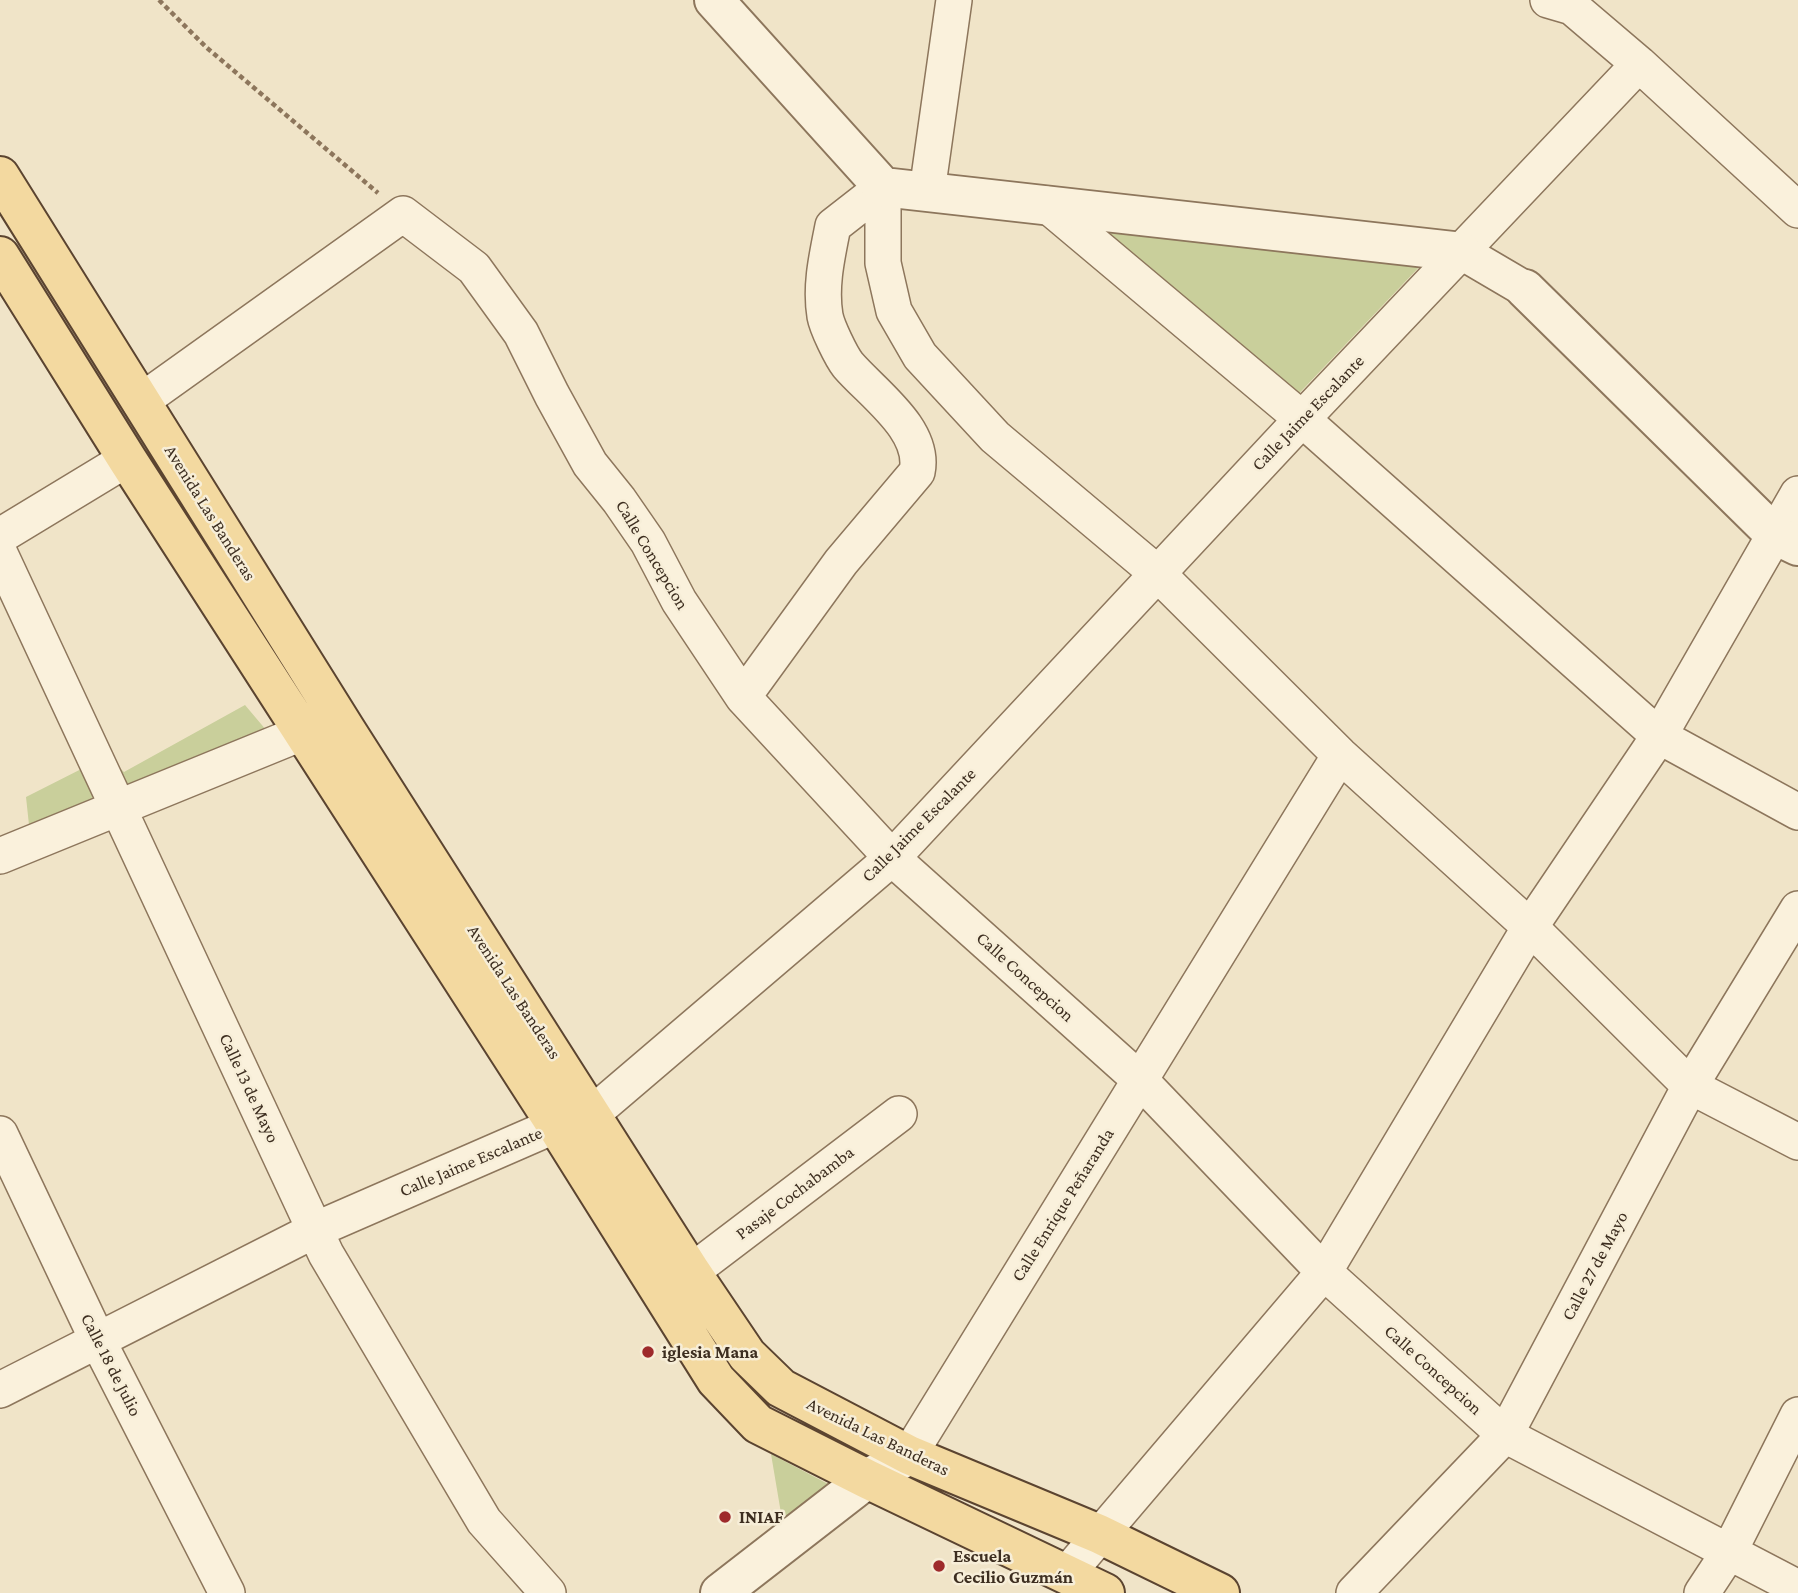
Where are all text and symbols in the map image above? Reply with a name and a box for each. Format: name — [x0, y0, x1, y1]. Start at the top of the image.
street label: Calle Jaime Escalante — [1247, 351, 1369, 475]
street label: Avenida Las Banderas — [160, 441, 260, 585]
street label: Calle Concepcion — [611, 496, 693, 614]
street label: Calle Jaime Escalante — [857, 763, 981, 887]
street label: Avenida Las Banderas — [462, 921, 566, 1063]
street label: Calle Concepcion — [972, 927, 1078, 1027]
street label: Calle 13 de Mayo — [214, 1030, 284, 1146]
street label: Calle Jaime Escalante — [396, 1122, 546, 1202]
street label: Calle Enrique Peñaranda — [1007, 1124, 1119, 1286]
street label: Pasaje Cochabamba — [732, 1141, 858, 1245]
street label: Calle 27 de Mayo — [1557, 1208, 1633, 1324]
street label: Calle 18 de Julio — [76, 1310, 146, 1420]
street label: Calle Concepcion — [1380, 1320, 1486, 1420]
place label: iglesia Mana — [662, 1341, 758, 1363]
marker: iglesia Mana — [640, 1344, 656, 1360]
street label: Avenida Las Banderas — [803, 1393, 953, 1481]
place label: INIAF — [739, 1506, 784, 1528]
marker: INIAF — [717, 1509, 733, 1525]
place label: Escuela Cecilio Guzmán — [953, 1545, 1073, 1588]
marker: Escuela Cecilio Guzmán — [931, 1558, 947, 1574]

